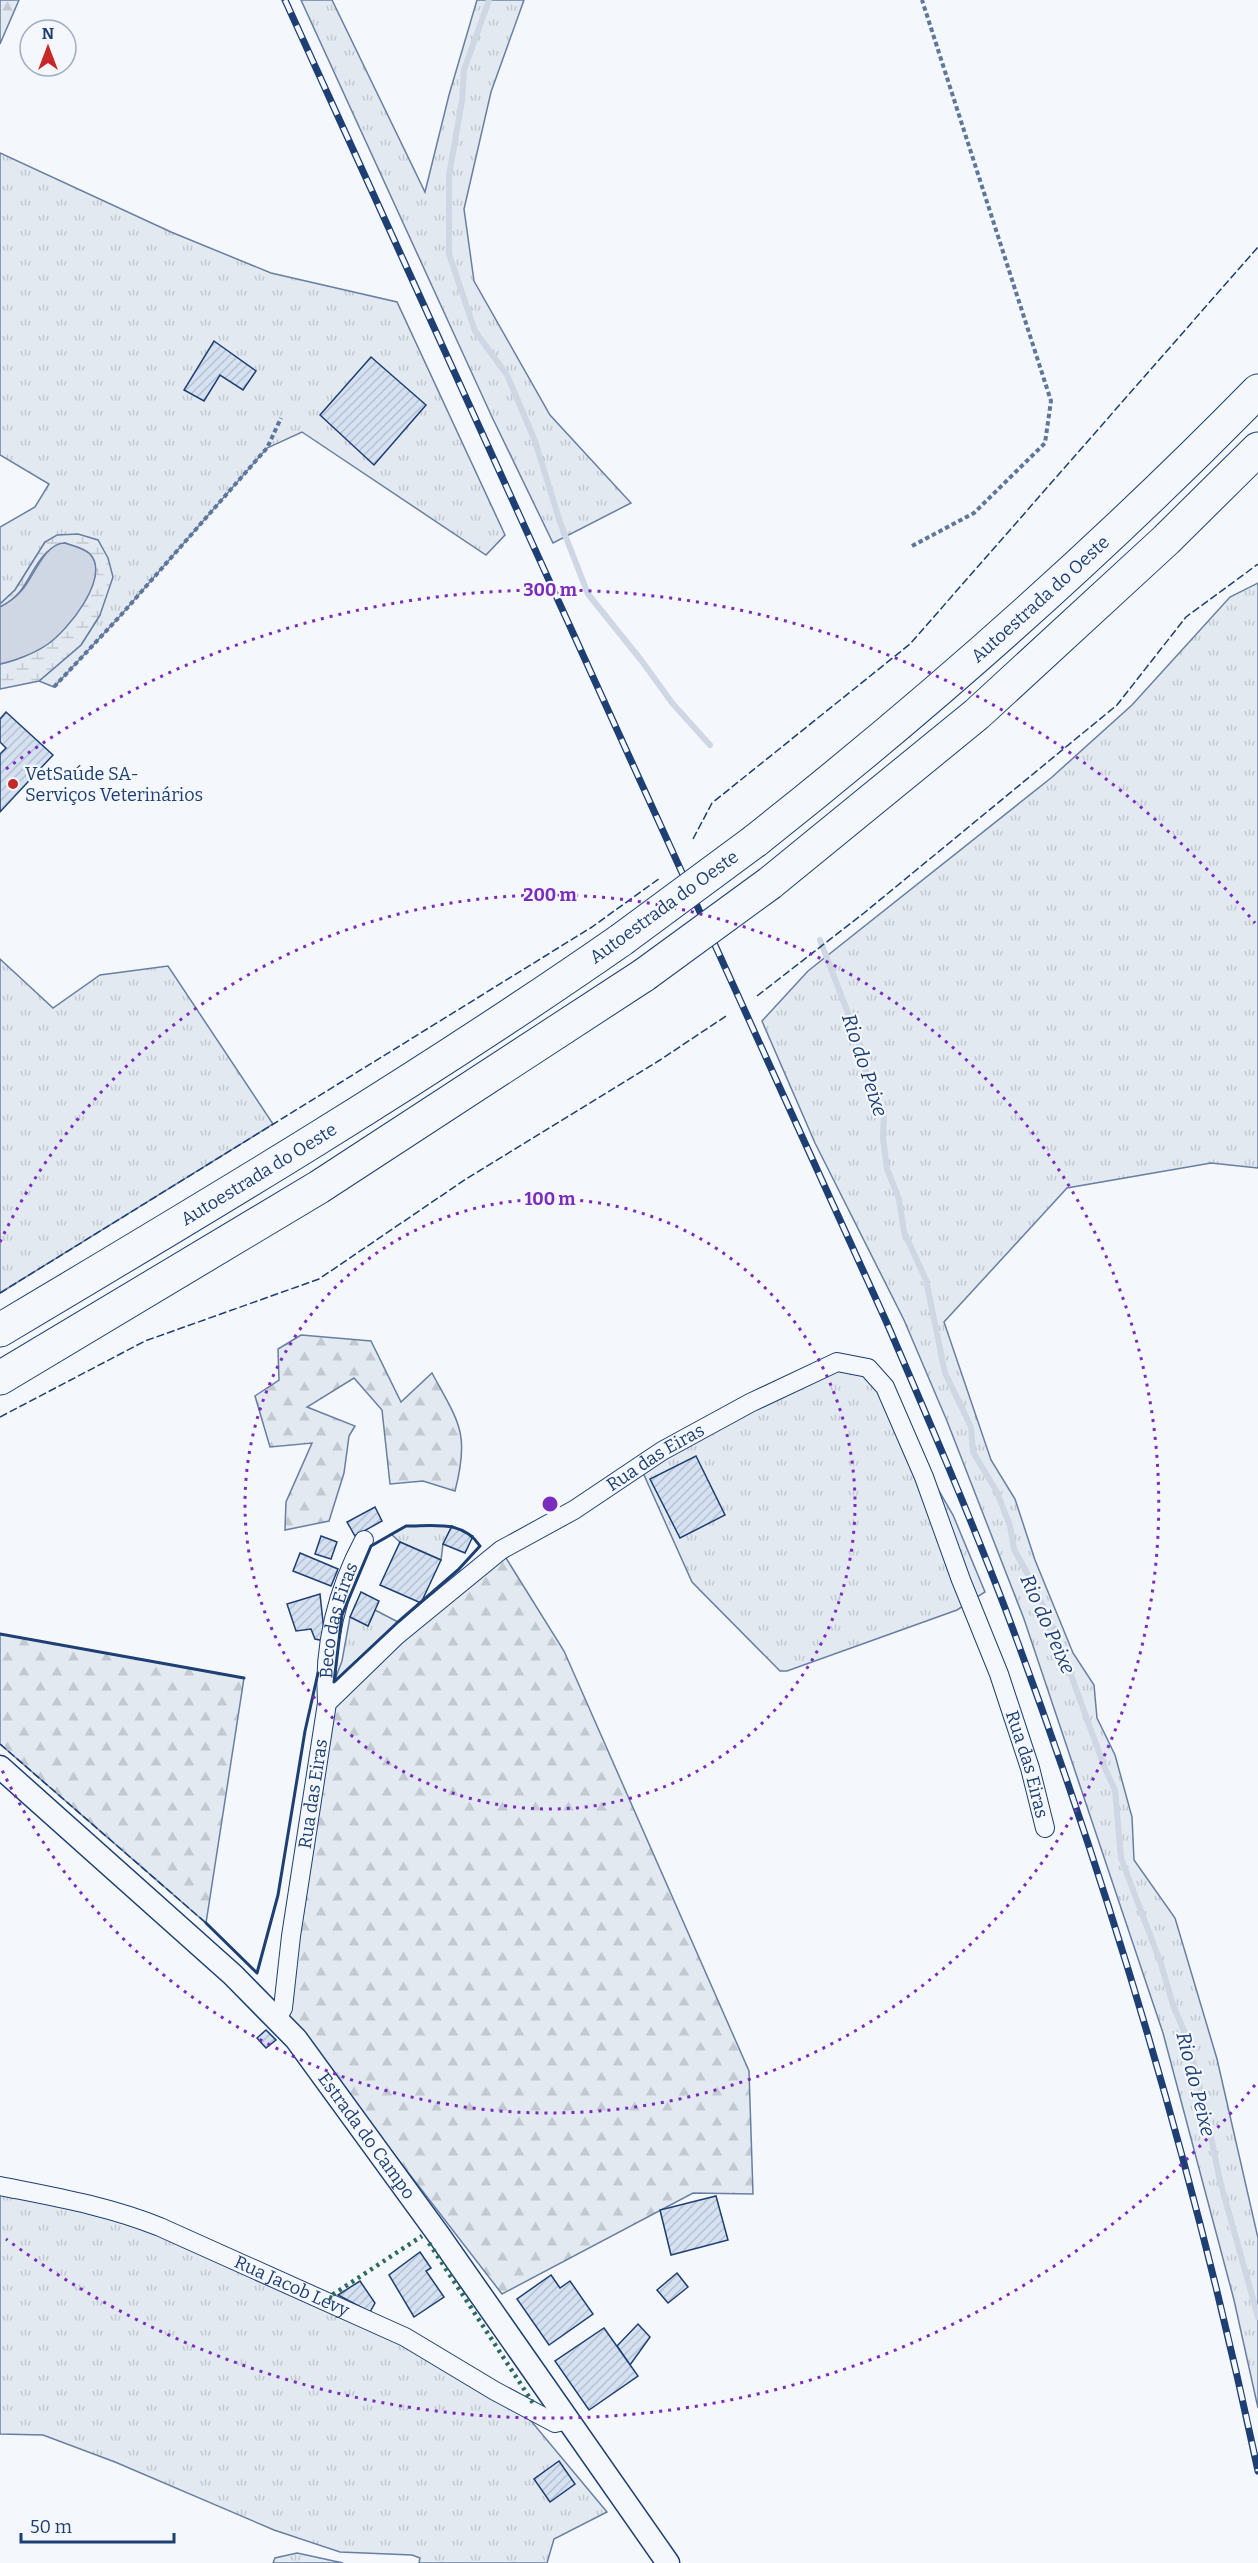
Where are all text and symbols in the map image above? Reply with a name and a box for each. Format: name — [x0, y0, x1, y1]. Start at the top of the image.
north arrow — [18, 18, 78, 78]
text: N — [42, 24, 54, 43]
street label: Autoestrada do Oeste — [967, 531, 1114, 667]
text: 300 m — [523, 579, 577, 601]
place label: VetSaúde SA- Serviços Veterinários — [25, 763, 203, 806]
marker: VetSaúde SA- Serviços Veterinários — [6, 777, 20, 791]
street label: Autoestrada do Oeste — [585, 846, 743, 968]
text: 200 m — [523, 884, 577, 906]
water label: Rio do Peixe — [837, 1011, 893, 1119]
street label: Autoestrada do Oeste — [177, 1118, 341, 1230]
text: 100 m — [524, 1188, 576, 1210]
street label: Rua das Eiras — [602, 1419, 708, 1496]
centre of rings — [540, 1494, 560, 1514]
street label: Beco das Eiras — [315, 1559, 363, 1679]
water label: Rio do Peixe — [1015, 1570, 1081, 1678]
street label: Rua das Eiras — [1001, 1708, 1053, 1820]
street label: Rua das Eiras — [294, 1737, 332, 1850]
water label: Rio do Peixe — [1171, 2029, 1221, 2139]
street label: Estrada do Campo — [313, 2068, 420, 2203]
street label: Rua Jacob Levy — [231, 2251, 353, 2322]
scale bar — [21, 2506, 174, 2544]
text: 50 m — [30, 2516, 72, 2538]

